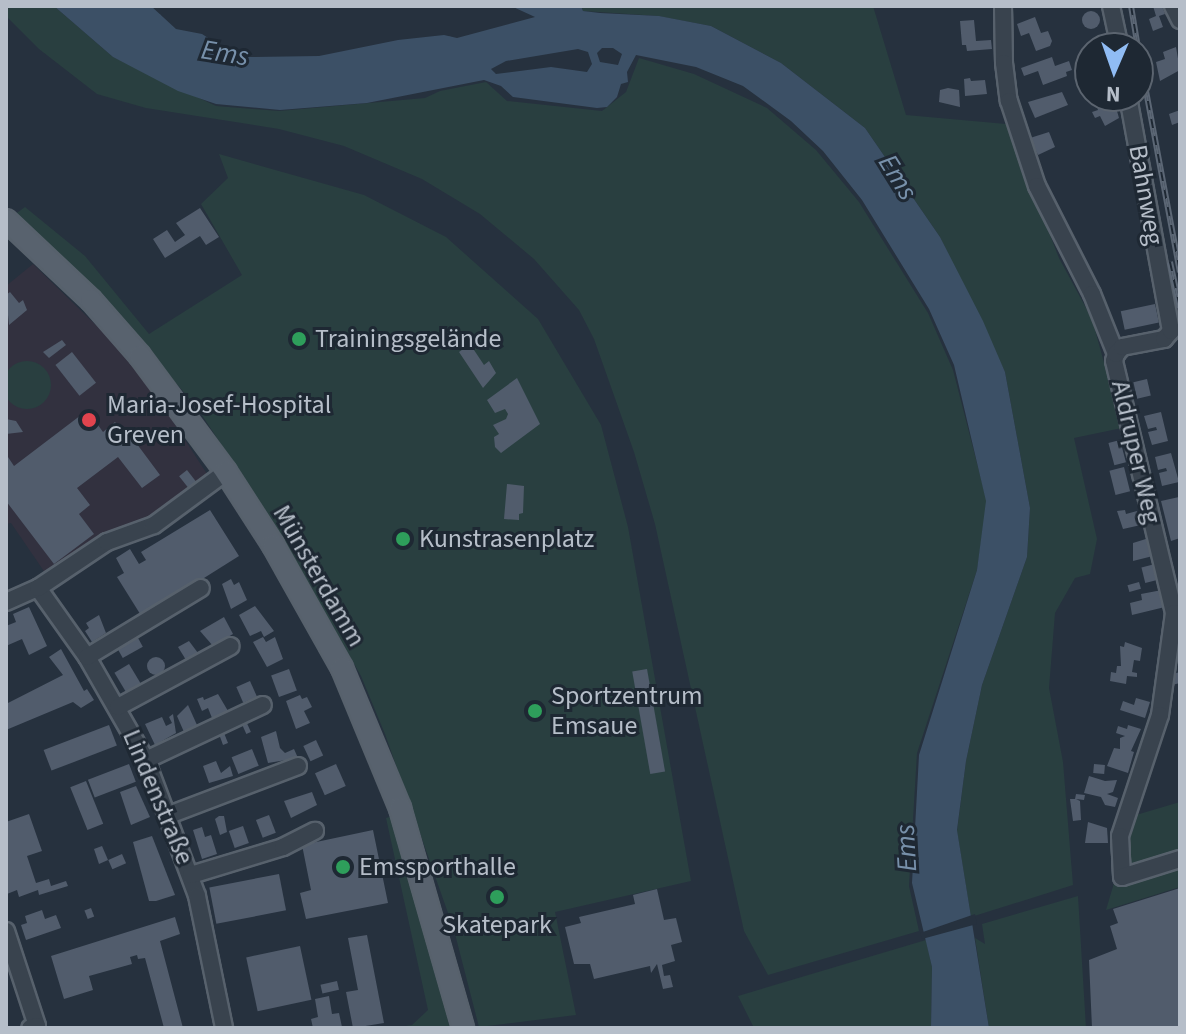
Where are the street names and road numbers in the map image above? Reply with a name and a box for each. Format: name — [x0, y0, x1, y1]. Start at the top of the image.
street label: Bahnweg — [1122, 143, 1170, 247]
street label: Aldruper Weg — [1104, 377, 1168, 527]
street label: Münsterdamm — [266, 500, 372, 652]
street label: Lindenstraße — [116, 725, 200, 869]

